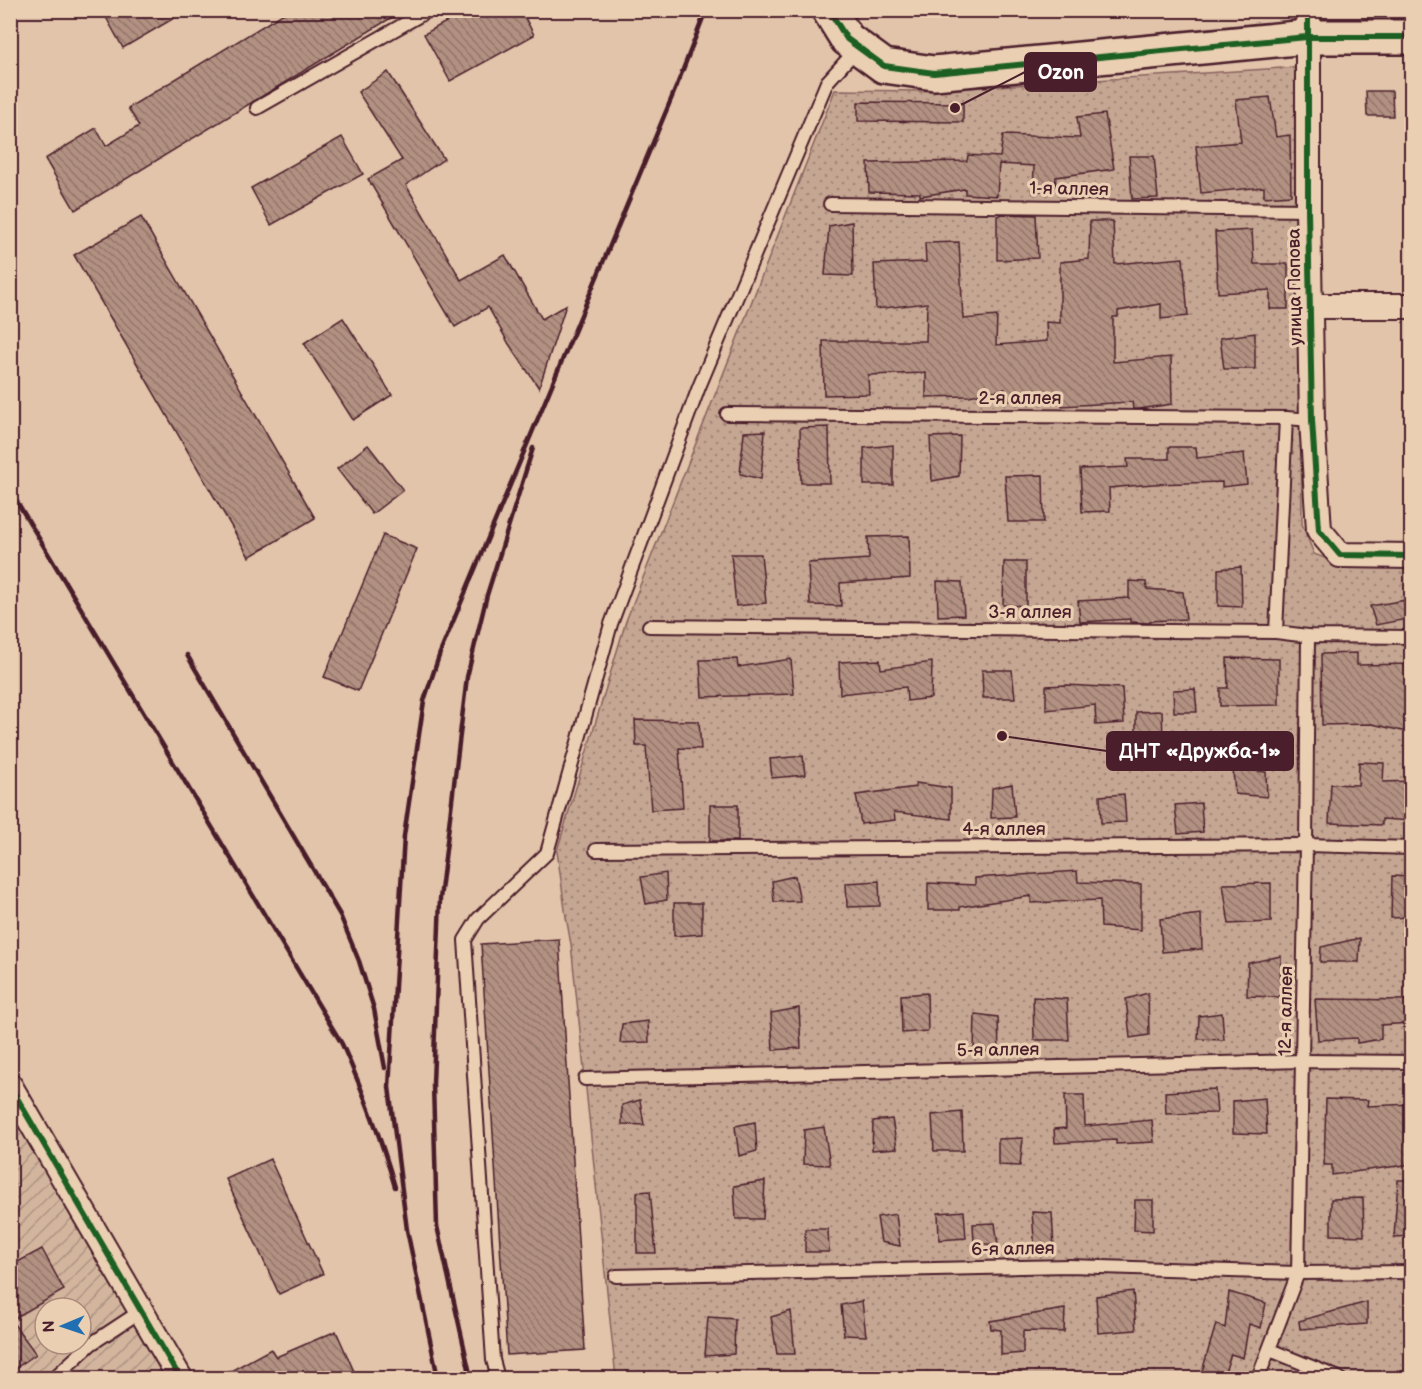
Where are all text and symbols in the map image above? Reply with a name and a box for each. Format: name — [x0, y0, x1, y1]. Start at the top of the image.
callout: Ozon — [1025, 53, 1096, 91]
text: Ozon — [1038, 61, 1084, 85]
street label: 1-я аллея — [1029, 178, 1109, 200]
street label: улица Попова — [1283, 228, 1307, 346]
street label: 2-я аллея — [978, 388, 1062, 409]
street label: 3-я аллея — [988, 602, 1072, 623]
callout: ДНТ «Дружба-1» — [1107, 732, 1293, 770]
text: ДНТ «Дружба-1» — [1119, 740, 1281, 764]
street label: 4-я аллея — [962, 819, 1046, 840]
street label: 12-я аллея — [1275, 966, 1297, 1056]
street label: 5-я аллея — [956, 1039, 1040, 1061]
street label: 6-я аллея — [971, 1238, 1055, 1260]
north arrow — [33, 1296, 93, 1356]
text: N — [40, 1320, 59, 1333]

